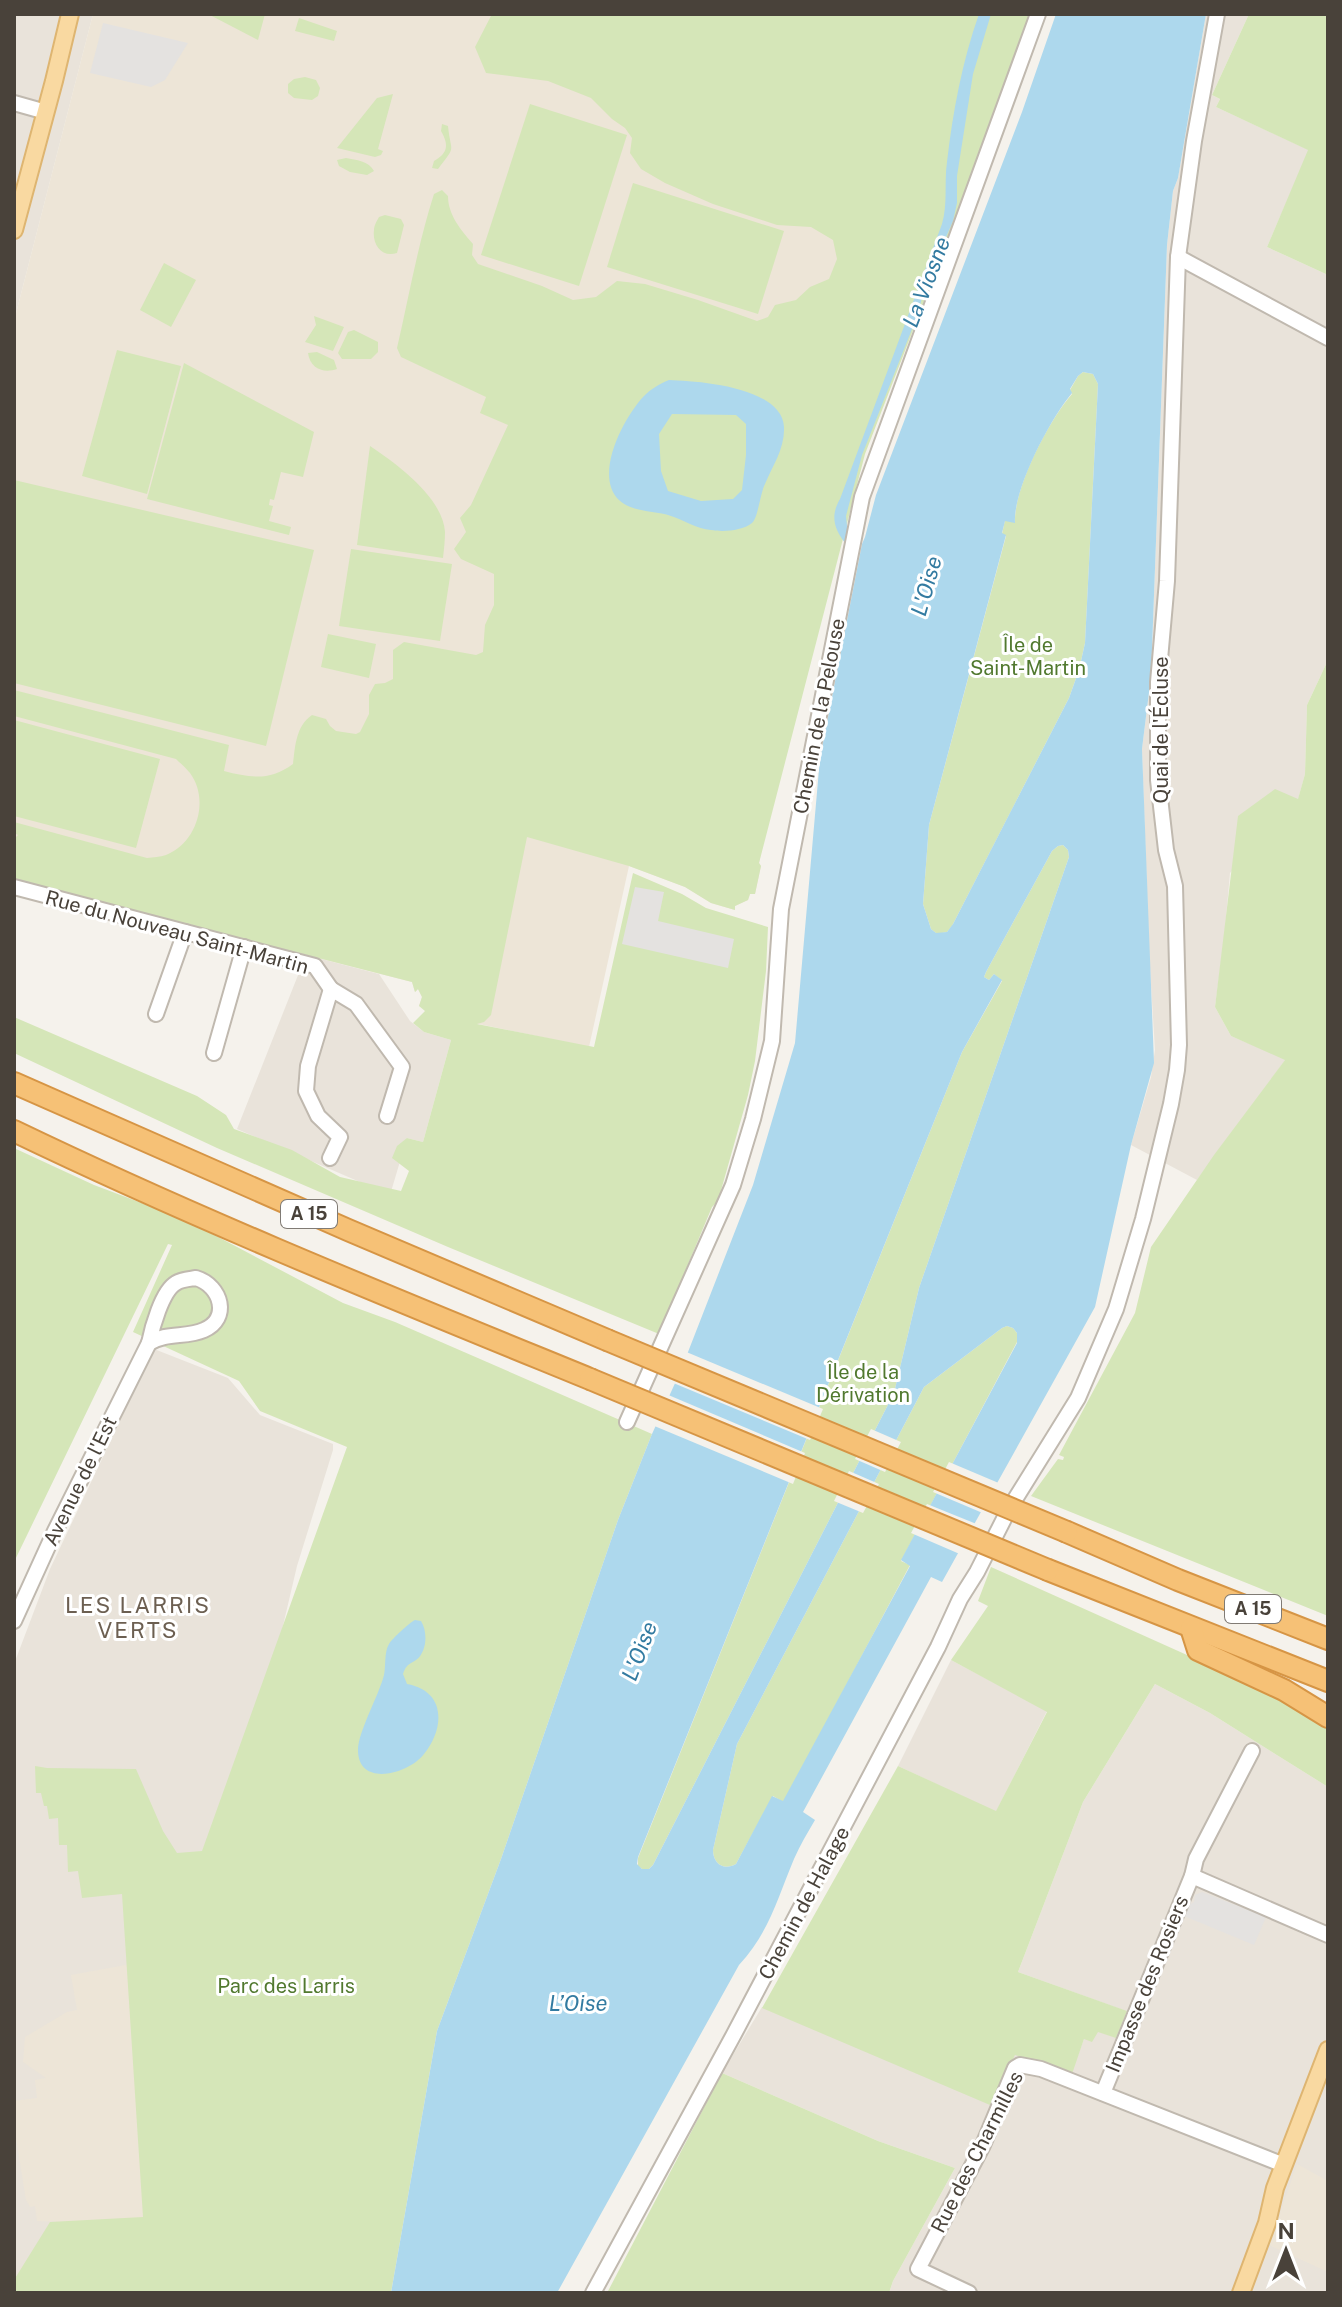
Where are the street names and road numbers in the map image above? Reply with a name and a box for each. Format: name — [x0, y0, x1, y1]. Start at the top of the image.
street label: Chemin de la Pelouse — [788, 616, 850, 816]
street label: Quai de l'Écluse — [1148, 656, 1173, 804]
street label: Rue du Nouveau Saint-Martin — [43, 885, 311, 979]
road number: A 15 — [281, 1200, 337, 1228]
street label: Avenue de l'Est — [38, 1412, 122, 1550]
road number: A 15 — [1225, 1595, 1281, 1623]
street label: Chemin de Halage — [754, 1822, 854, 1984]
street label: Impasse des Rosiers — [1101, 1892, 1193, 2076]
street label: Rue des Charmilles — [926, 2067, 1028, 2237]

